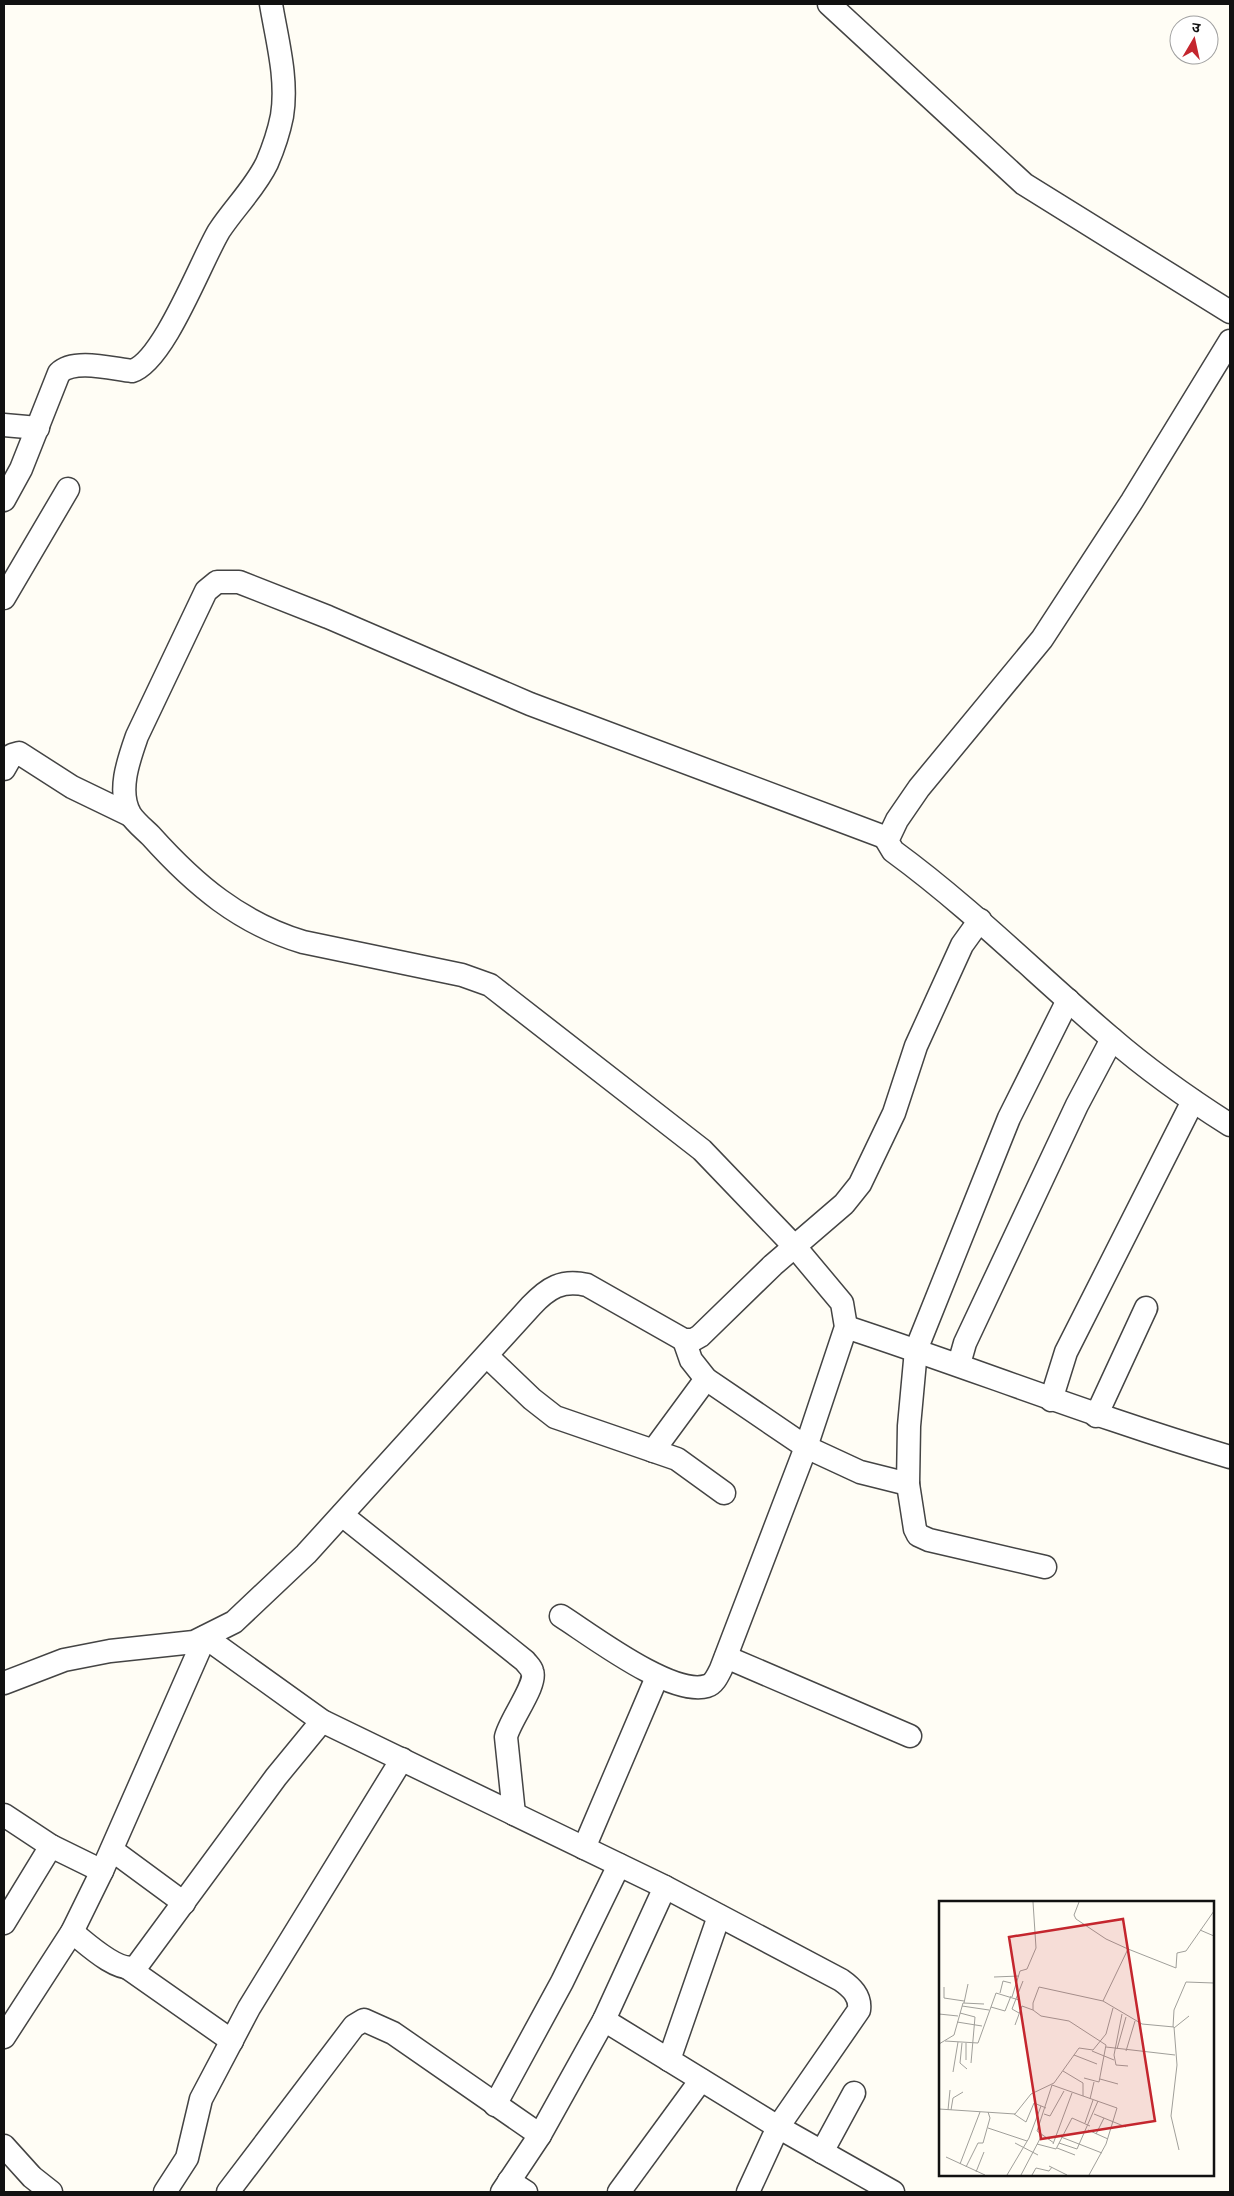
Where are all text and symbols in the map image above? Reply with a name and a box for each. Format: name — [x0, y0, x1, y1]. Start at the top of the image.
north arrow — [1169, 15, 1219, 65]
text: उ — [1191, 18, 1202, 37]
inset map — [939, 1901, 1214, 2176]

